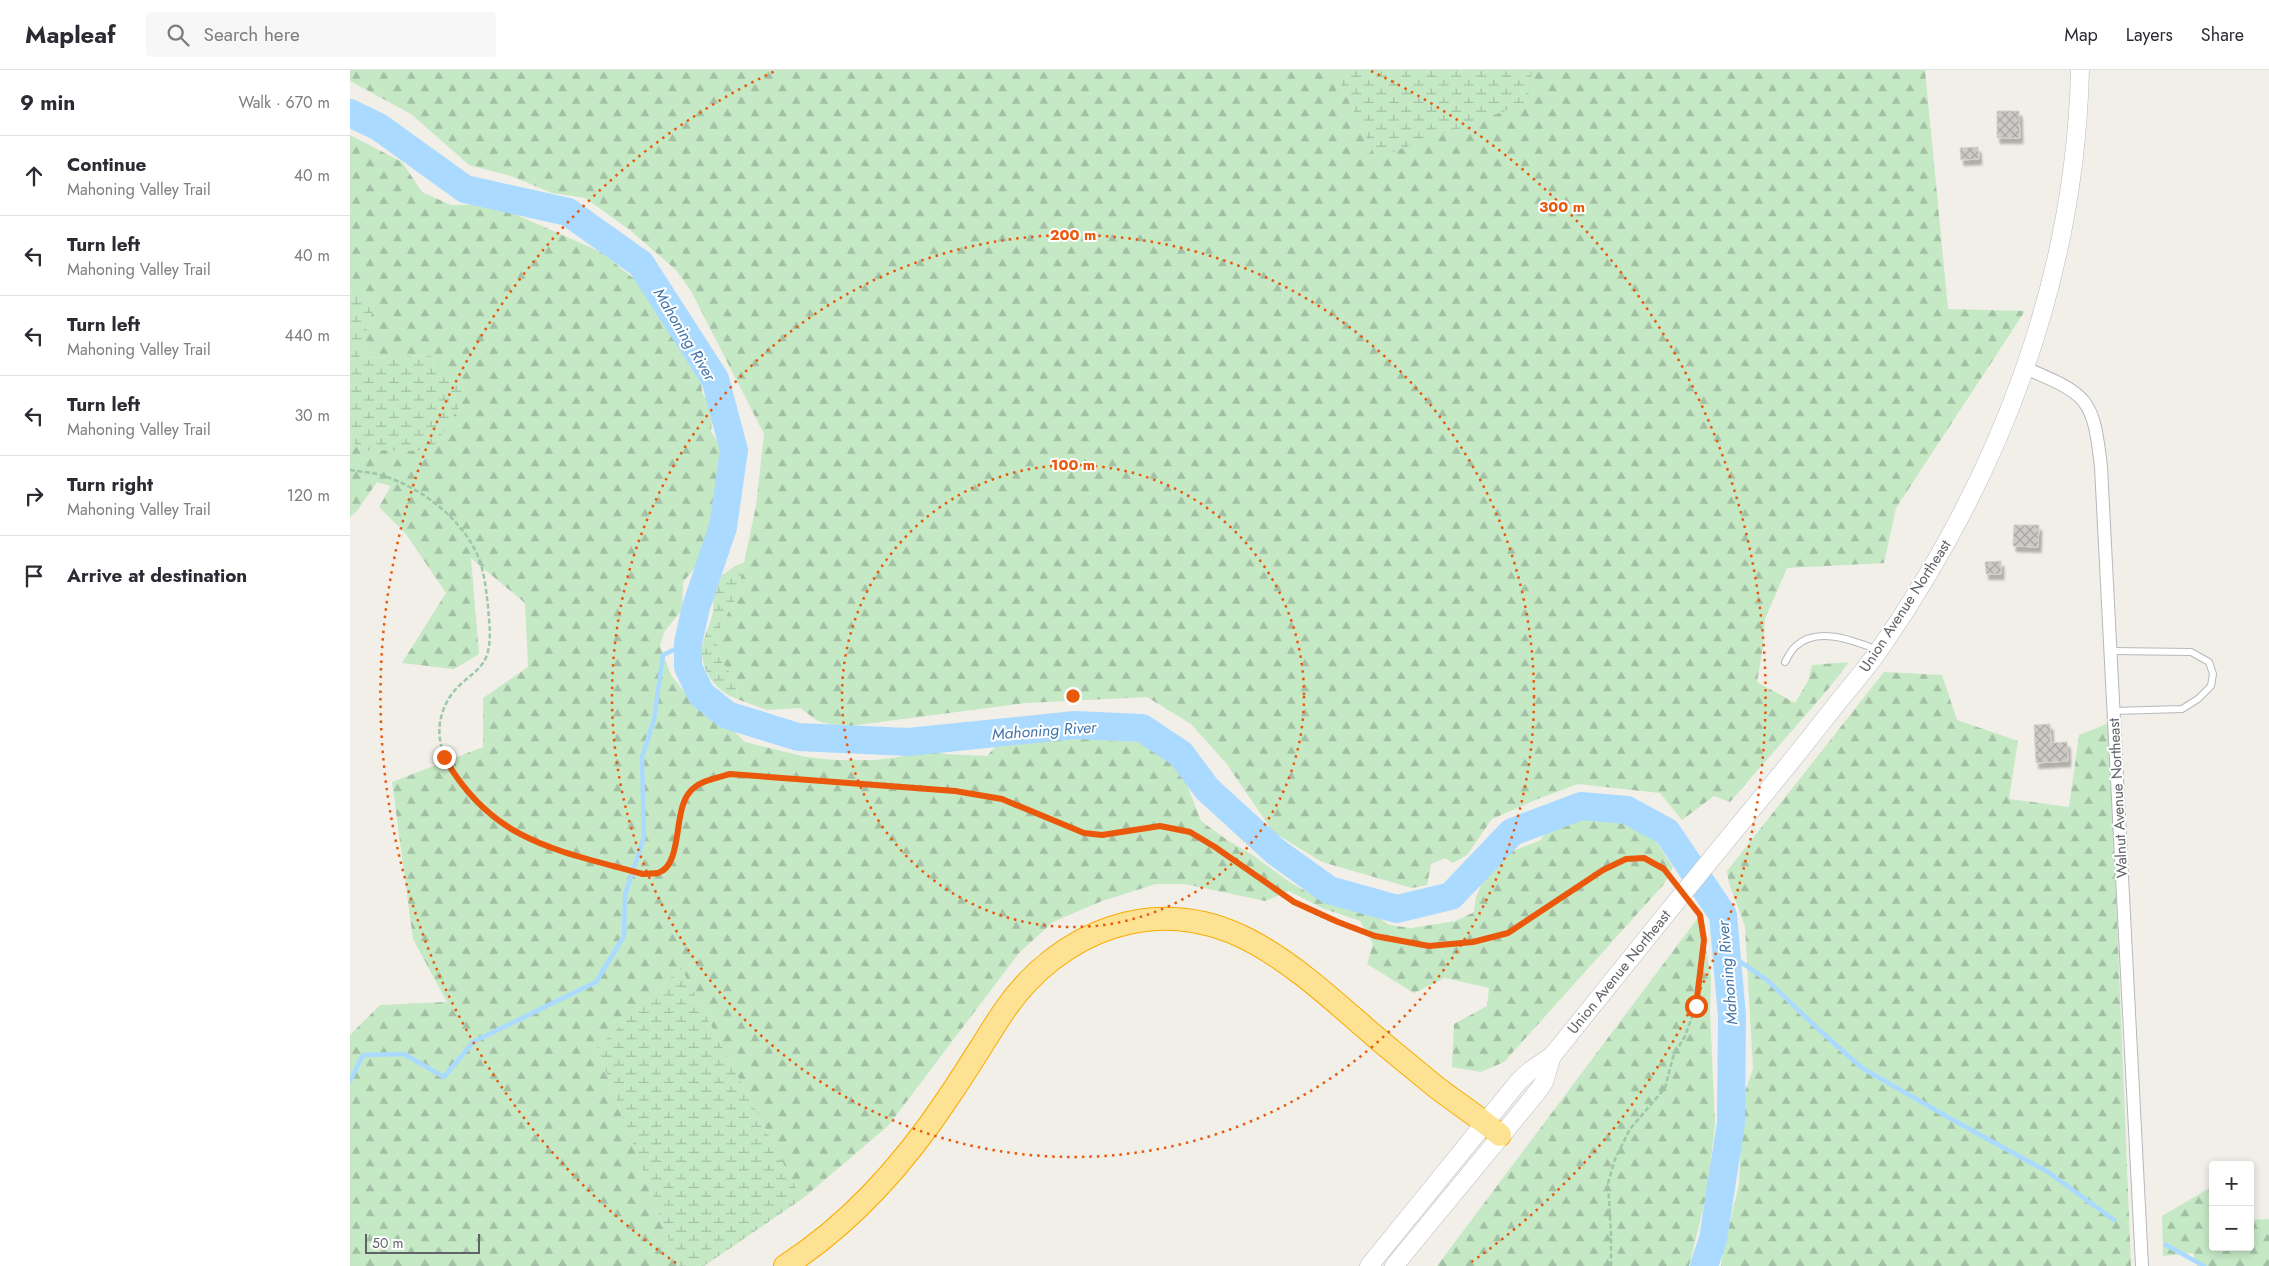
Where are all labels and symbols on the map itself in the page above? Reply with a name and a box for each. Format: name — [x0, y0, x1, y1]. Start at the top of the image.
text: 300 m — [1539, 196, 1585, 218]
text: 200 m — [1050, 224, 1096, 246]
water label: Mahoning River — [648, 283, 722, 386]
text: 100 m — [1051, 454, 1095, 476]
street label: Union Avenue Northeast — [1854, 535, 1956, 677]
centre of rings — [1064, 687, 1082, 705]
water label: Mahoning River — [991, 715, 1099, 746]
street label: Walnut Avenue Northeast — [2103, 717, 2133, 879]
route end — [433, 746, 456, 769]
street label: Union Avenue Northeast — [1562, 905, 1676, 1039]
water label: Mahoning River — [1711, 918, 1744, 1026]
route start — [1685, 995, 1708, 1018]
scale bar — [365, 1231, 480, 1254]

